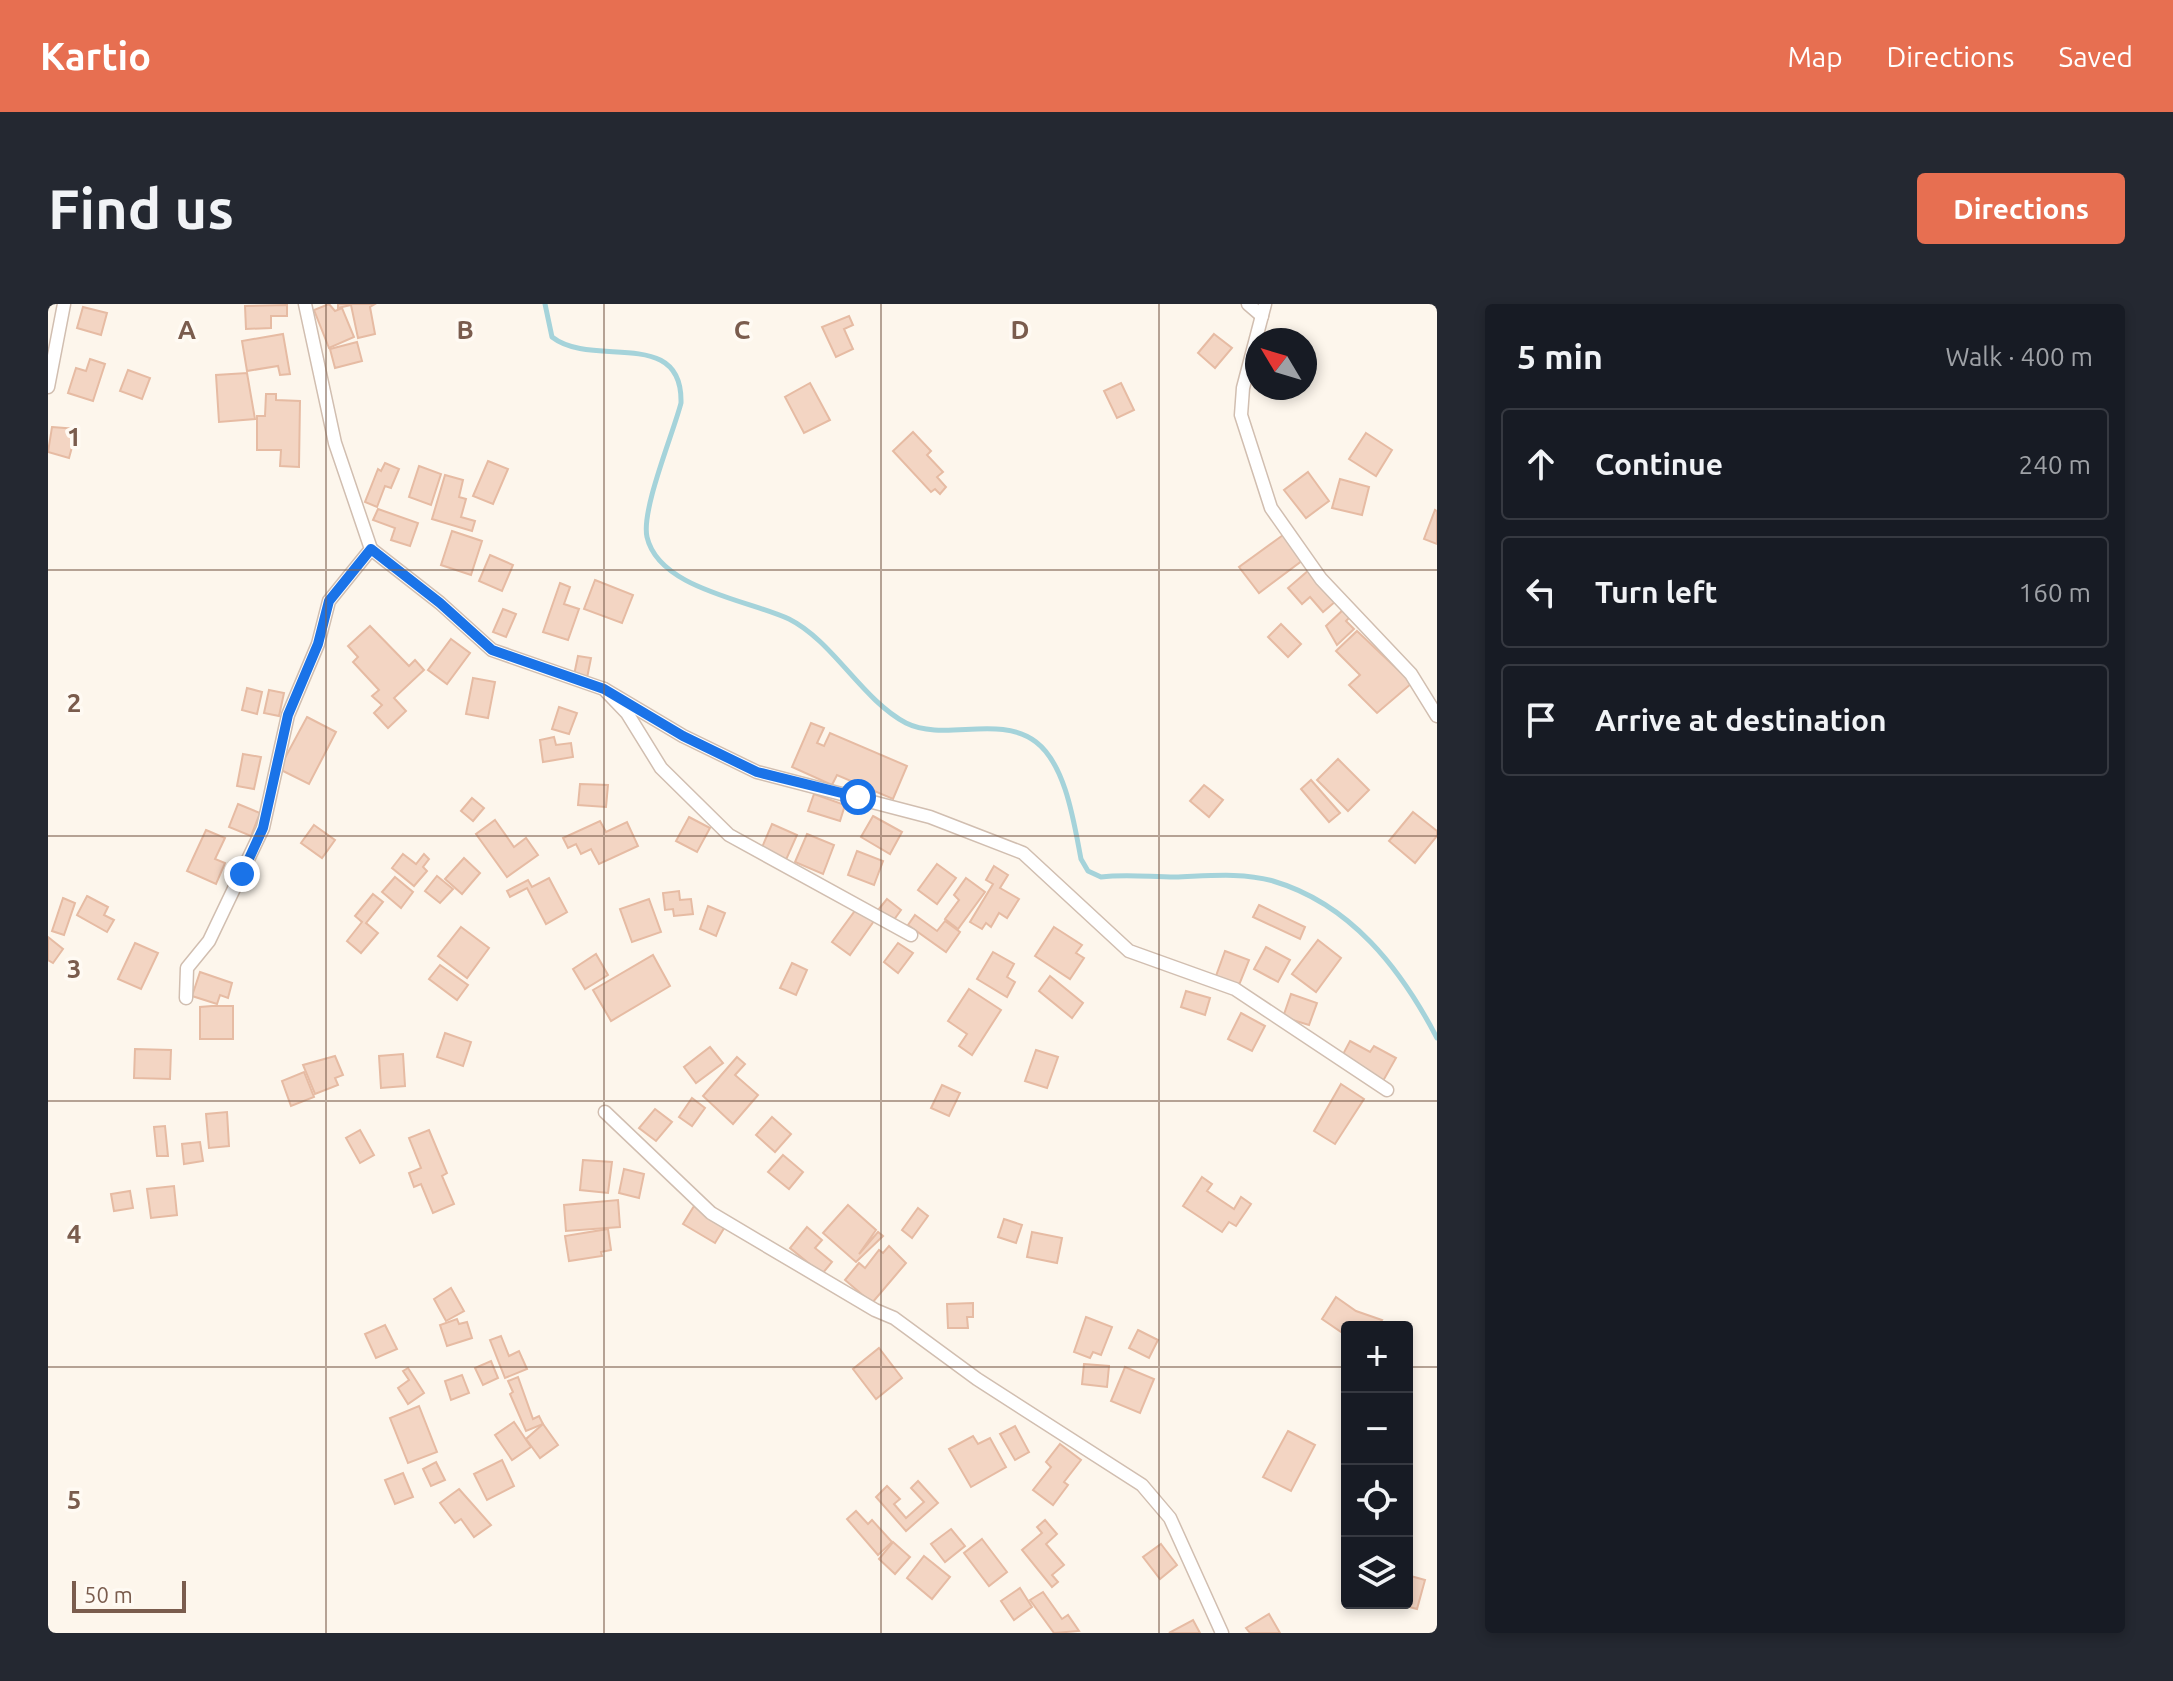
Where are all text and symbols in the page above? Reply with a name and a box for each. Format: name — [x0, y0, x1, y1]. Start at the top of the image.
text: Kartio — [40, 35, 151, 77]
text: Map — [1787, 41, 1843, 72]
text: Directions — [1887, 41, 2014, 72]
text: Saved — [2058, 41, 2133, 72]
button: Directions — [1917, 173, 2125, 244]
text: Find us — [48, 177, 234, 240]
text: A — [178, 315, 197, 344]
text: B — [456, 315, 474, 344]
text: C — [734, 315, 751, 344]
text: D — [1011, 315, 1029, 344]
north arrow — [1245, 328, 1317, 400]
text: 5 min — [1517, 337, 1603, 375]
text: Walk · 400 m — [1945, 342, 2093, 371]
text: 1 — [67, 422, 81, 451]
icon: ahead — [1519, 442, 1563, 486]
text: Continue — [1595, 447, 1723, 481]
text: 240 m — [2019, 450, 2091, 479]
icon: left — [1519, 570, 1563, 614]
text: Turn left — [1595, 575, 1717, 609]
text: 160 m — [2019, 578, 2091, 607]
text: 2 — [67, 688, 81, 717]
icon: arrive — [1519, 698, 1563, 742]
text: Arrive at destination — [1595, 703, 1887, 737]
route start — [840, 779, 876, 815]
route end — [224, 856, 260, 892]
text: 3 — [67, 954, 81, 983]
text: 4 — [67, 1219, 81, 1248]
map controls — [1341, 1321, 1413, 1609]
button: + — [1341, 1321, 1413, 1393]
button: − — [1341, 1393, 1413, 1465]
button: locate — [1341, 1465, 1413, 1537]
text: 5 — [67, 1485, 81, 1514]
button: layers — [1341, 1537, 1413, 1609]
scale bar — [72, 1577, 186, 1613]
text: 50 m — [84, 1582, 133, 1607]

